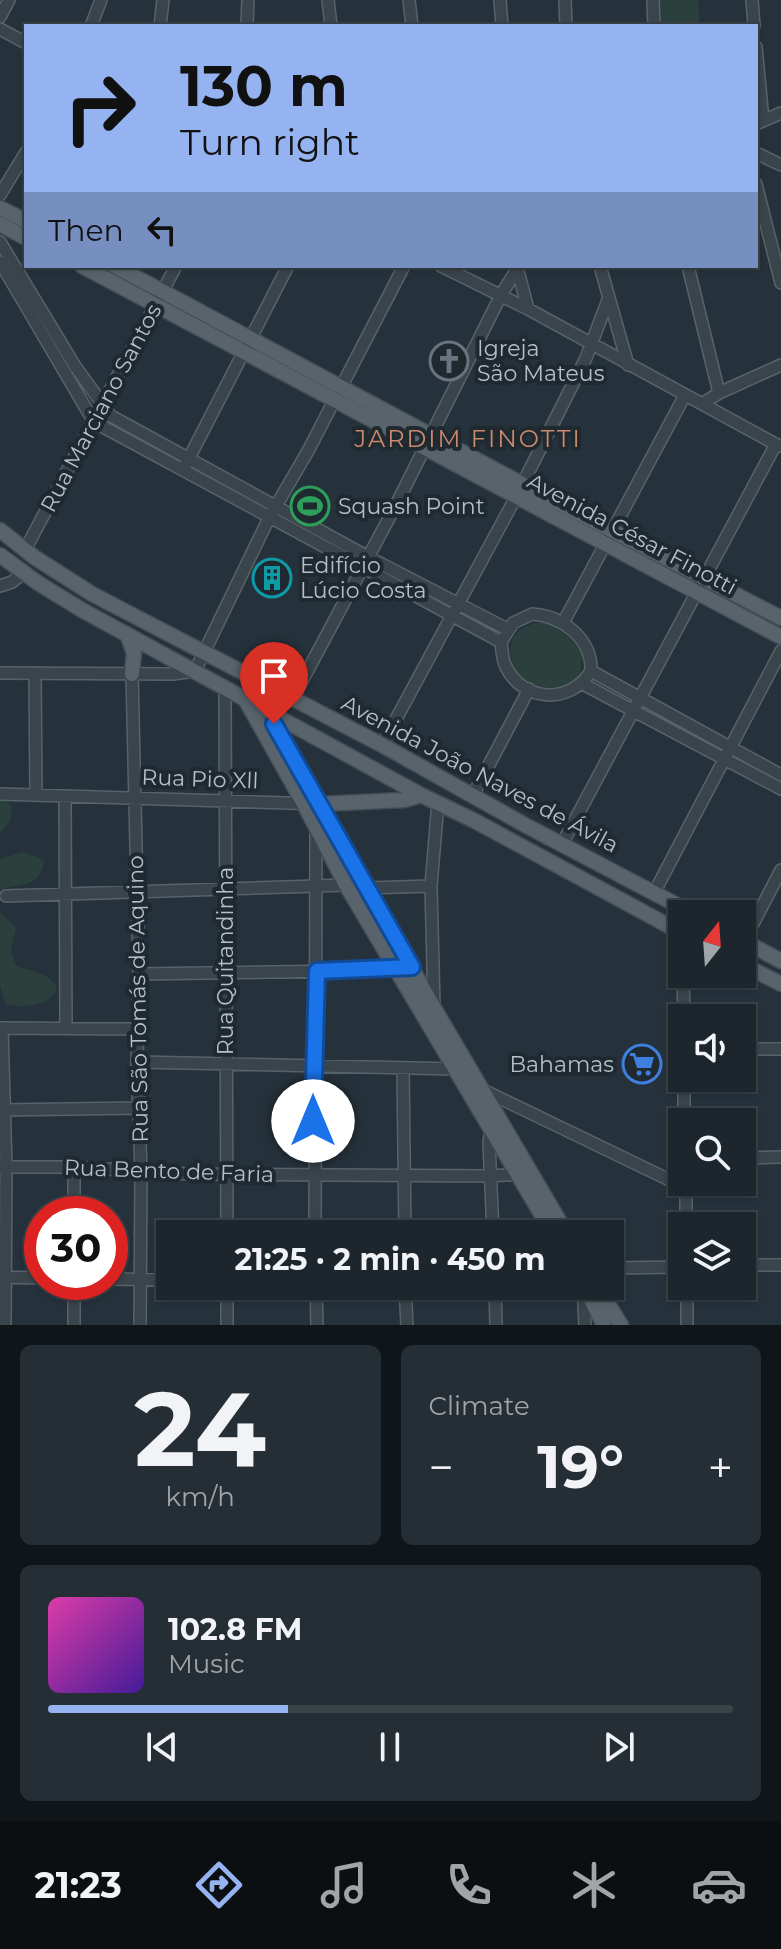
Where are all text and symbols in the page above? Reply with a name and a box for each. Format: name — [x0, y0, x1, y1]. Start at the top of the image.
text: 130 m — [180, 52, 348, 120]
icon: right — [48, 56, 152, 160]
text: Turn right — [180, 120, 360, 164]
icon: left — [140, 208, 184, 252]
text: Then — [48, 212, 124, 249]
street label: Rua Marciano Santos — [35, 299, 167, 517]
place label: Igreja São Mateus — [477, 335, 605, 387]
church icon: Igreja São Mateus — [428, 340, 470, 382]
district label: JARDIM FINOTTI — [353, 424, 582, 453]
street label: Avenida César Finotti — [523, 467, 741, 601]
sports icon: Squash Point — [289, 485, 331, 527]
place label: Squash Point — [338, 493, 485, 520]
place label: Edifício Lúcio Costa — [300, 552, 426, 604]
building icon: Edifício Lúcio Costa — [251, 557, 293, 599]
pin — [240, 642, 308, 724]
icon: arrive — [252, 654, 296, 698]
street label: Avenida João Naves de Ávila — [337, 689, 623, 859]
street label: Rua Pio Xll — [141, 763, 259, 795]
street label: Rua São Tomás de Aquino — [122, 855, 154, 1143]
street label: Rua Quitandinha — [212, 867, 239, 1055]
north arrow — [668, 900, 756, 988]
map controls — [668, 900, 756, 1300]
button: sound — [668, 1004, 756, 1092]
supermarket icon: Bahamas — [621, 1043, 663, 1085]
place label: Bahamas — [510, 1051, 614, 1078]
position arrow — [271, 1079, 355, 1163]
button: search — [668, 1108, 756, 1196]
street label: Rua Bento de Faria — [63, 1154, 275, 1188]
speed limit sign: 30 — [24, 1196, 128, 1300]
button: layers — [668, 1212, 756, 1300]
text: 21:25 · 2 min · 450 m — [234, 1241, 546, 1278]
text: 24 — [134, 1365, 266, 1492]
text: Climate — [429, 1390, 530, 1422]
text: 19° — [537, 1430, 624, 1503]
text: − — [429, 1440, 454, 1494]
text: + — [708, 1440, 733, 1494]
text: km/h — [166, 1481, 235, 1513]
text: 102.8 FM — [168, 1611, 302, 1648]
text: Music — [168, 1648, 245, 1680]
icon: previous — [140, 1725, 184, 1769]
icon: pause — [368, 1725, 412, 1769]
icon: next — [597, 1725, 641, 1769]
icon: directions — [191, 1857, 247, 1913]
icon: music — [316, 1857, 372, 1913]
icon: phone — [441, 1857, 497, 1913]
icon: climate — [566, 1857, 622, 1913]
icon: car — [691, 1857, 747, 1913]
text: 21:23 — [34, 1863, 122, 1907]

